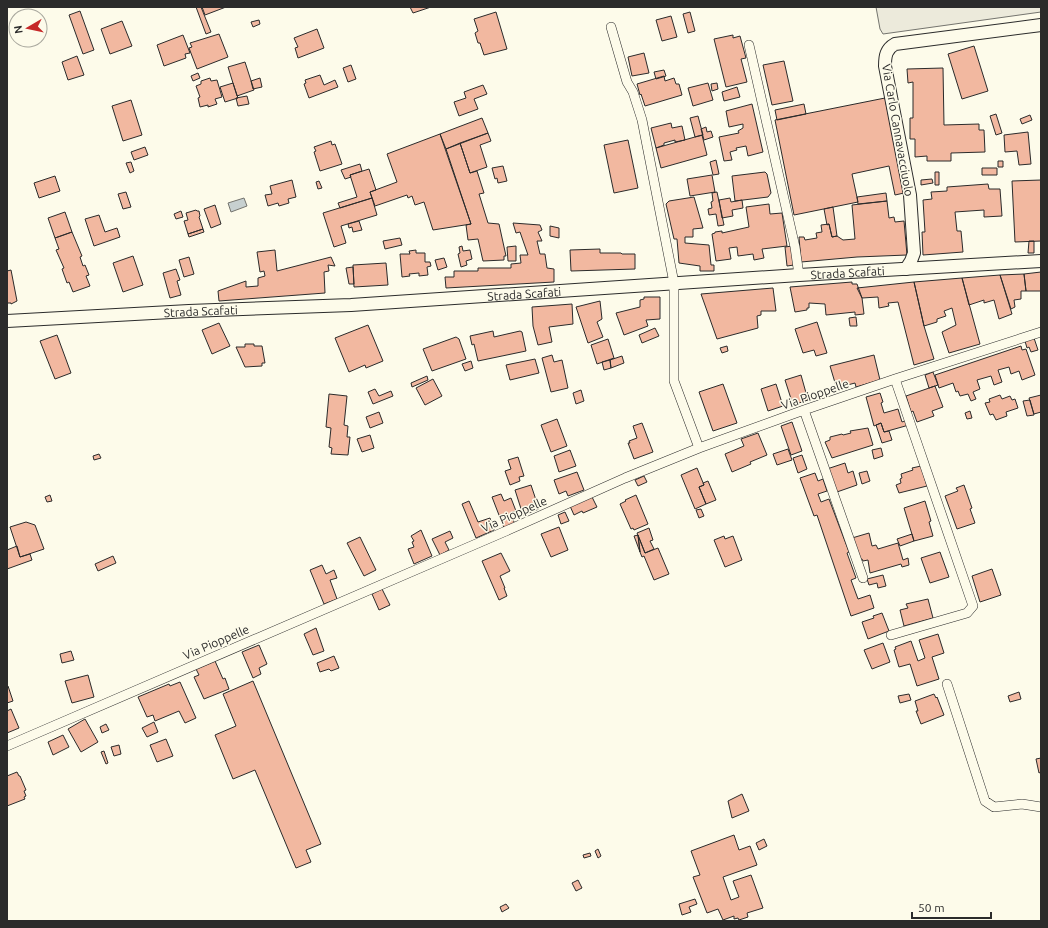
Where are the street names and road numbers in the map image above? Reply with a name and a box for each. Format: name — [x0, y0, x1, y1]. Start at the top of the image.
street label: Via Carlo Cannavacciuolo — [880, 63, 916, 197]
street label: Strada Scafati — [810, 264, 885, 281]
street label: Strada Scafati — [487, 284, 562, 302]
street label: Strada Scafati — [163, 303, 238, 319]
street label: Via Pioppelle — [780, 376, 850, 412]
street label: Via Pioppelle — [479, 494, 549, 534]
street label: Via Pioppelle — [181, 622, 251, 662]

